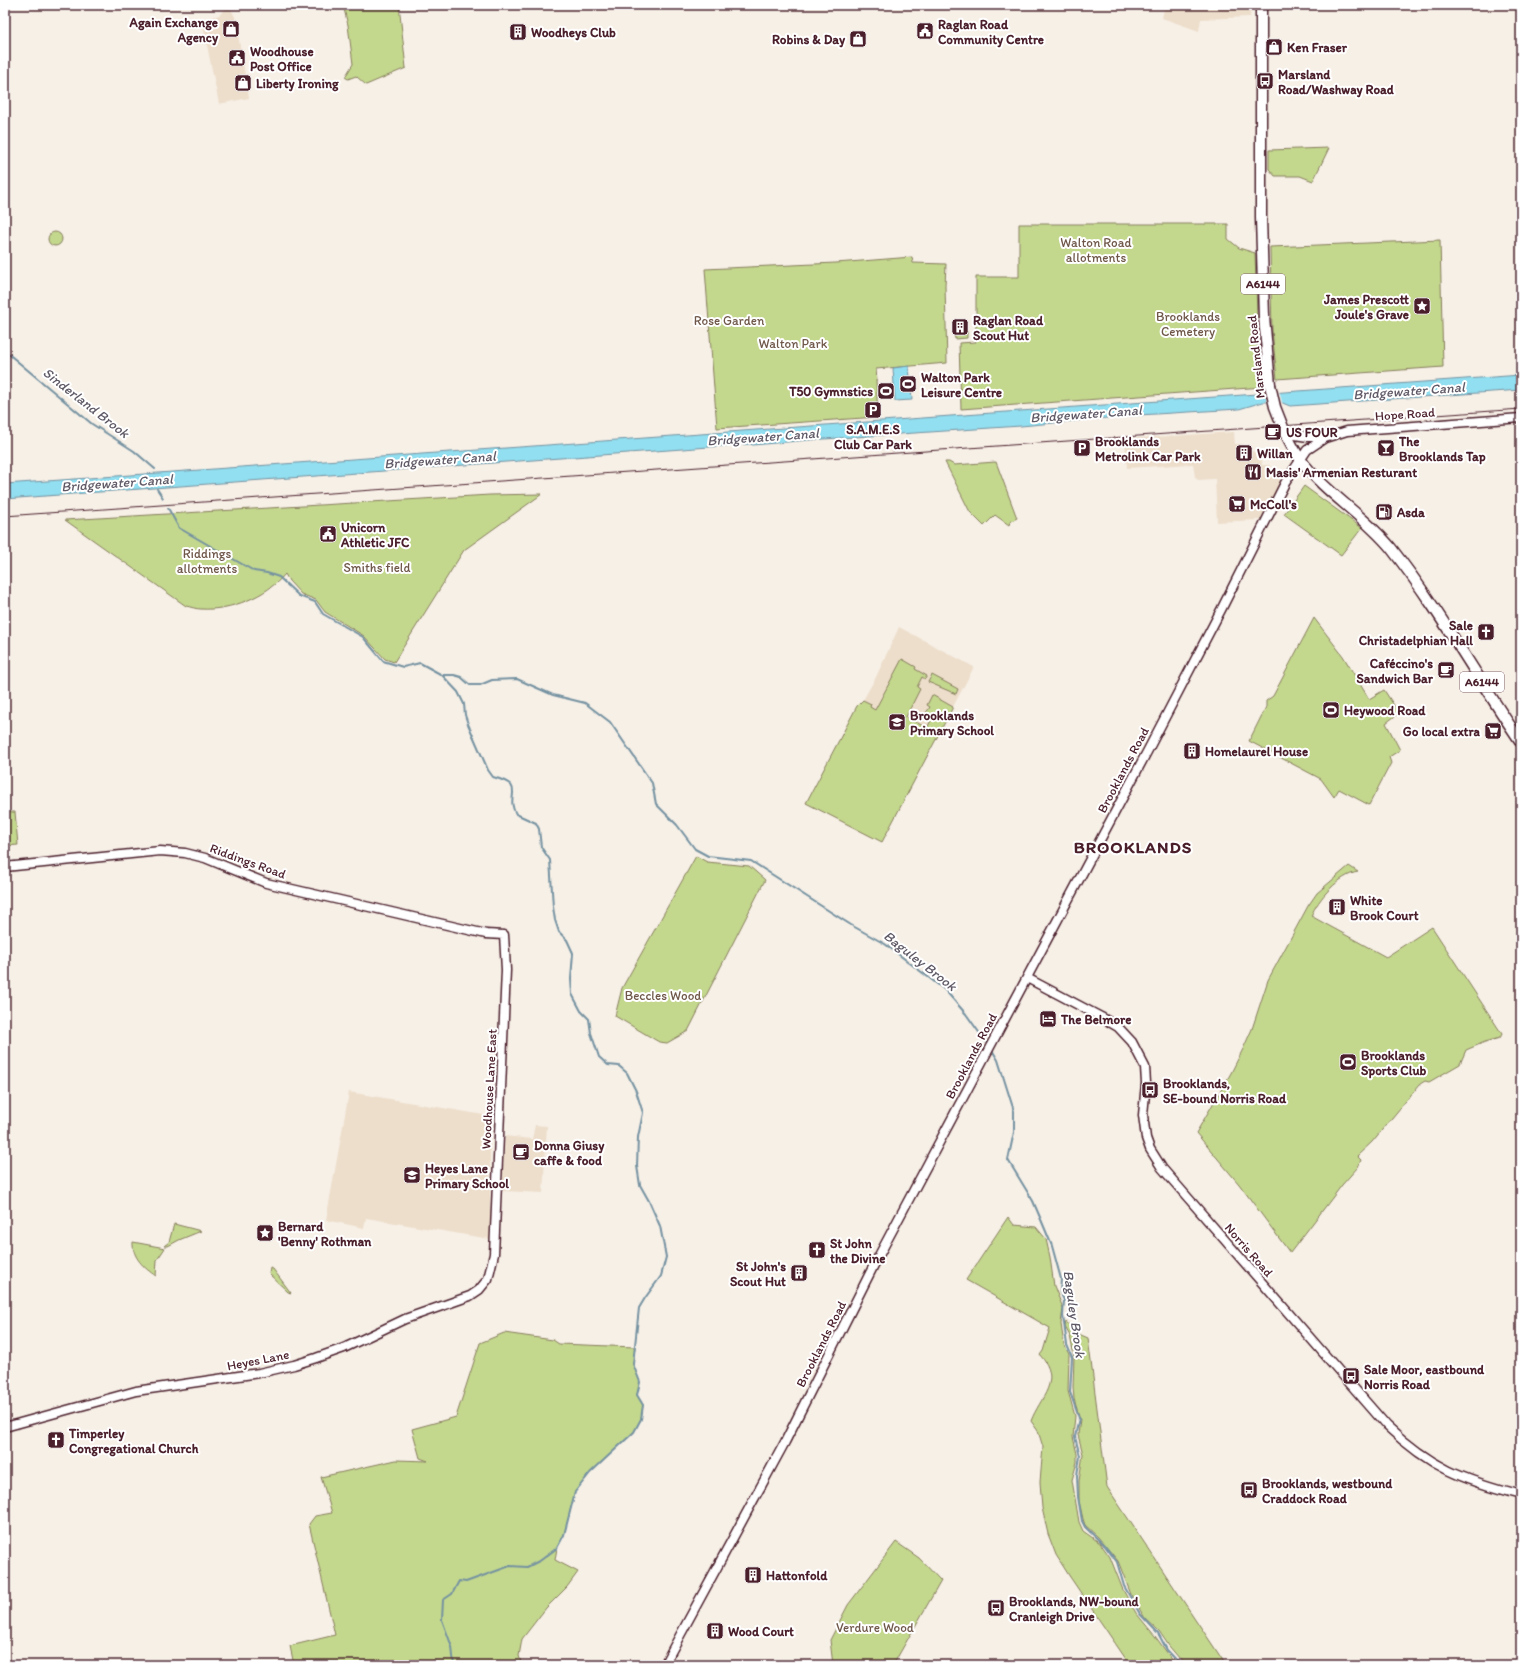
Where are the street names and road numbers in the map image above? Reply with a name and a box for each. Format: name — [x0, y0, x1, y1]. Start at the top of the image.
road number: A6144 — [1241, 274, 1285, 294]
street label: Marsland Road — [1244, 315, 1268, 399]
street label: Hope Road — [1375, 404, 1436, 424]
road number: A6144 — [1460, 672, 1504, 692]
street label: Brooklands Road — [1094, 725, 1152, 815]
street label: Riddings Road — [208, 840, 288, 882]
street label: Brooklands Road — [942, 1011, 1000, 1101]
street label: Woodhouse Lane East — [478, 1028, 500, 1150]
street label: Norris Road — [1222, 1220, 1276, 1280]
street label: Brooklands Road — [793, 1298, 849, 1390]
street label: Heyes Lane — [226, 1347, 290, 1373]

